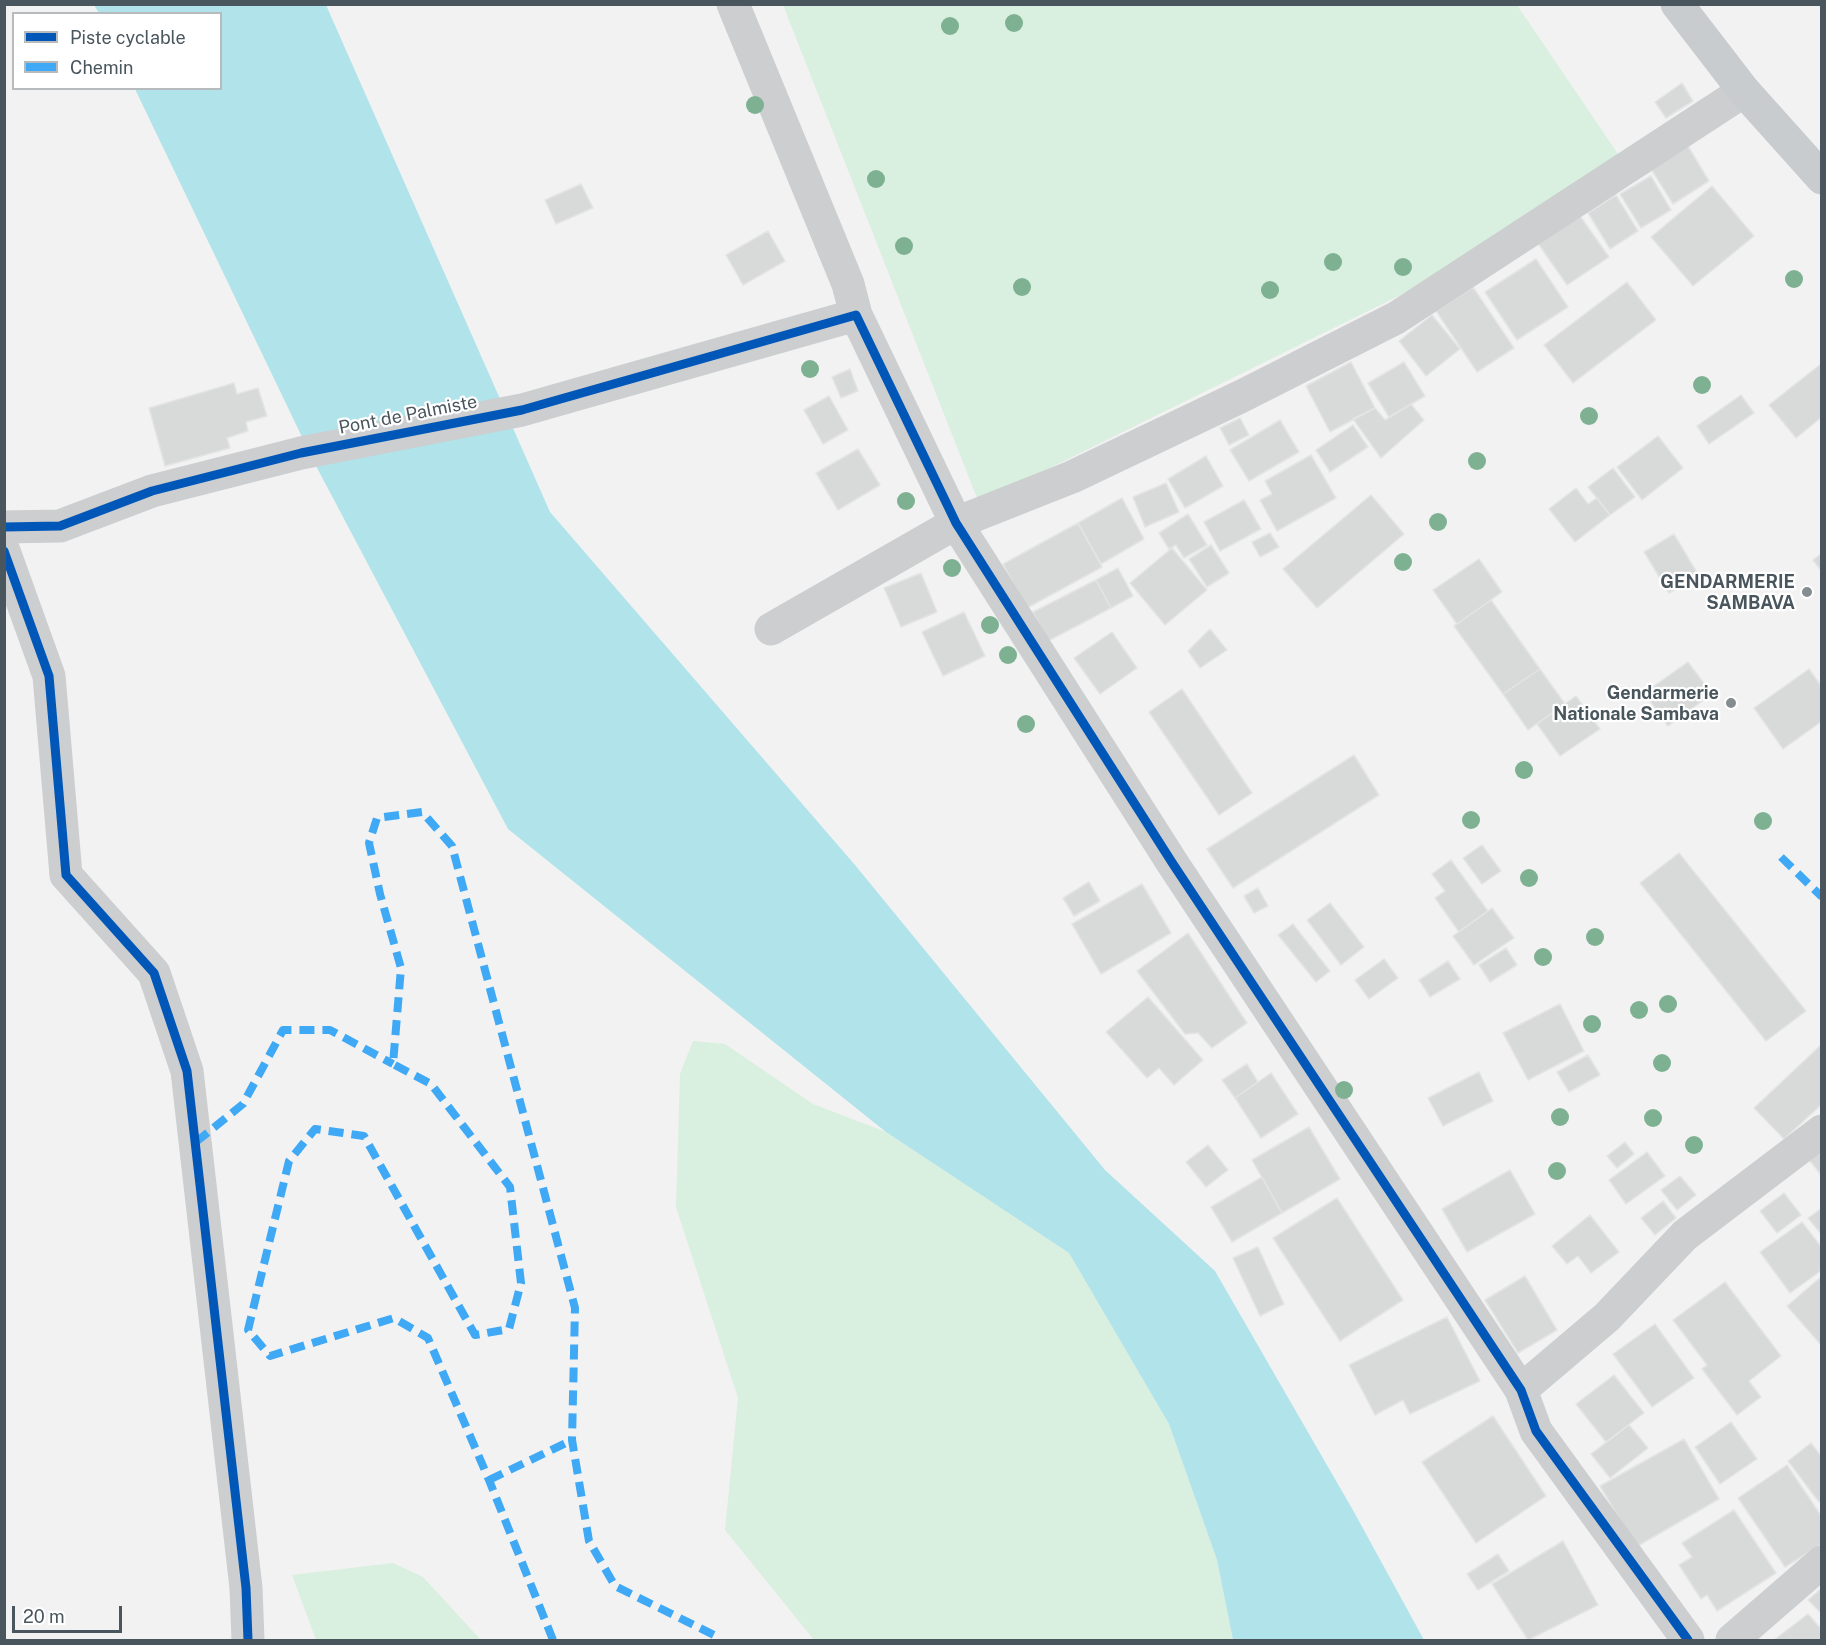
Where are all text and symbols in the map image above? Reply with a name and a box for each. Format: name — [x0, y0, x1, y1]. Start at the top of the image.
legend — [12, 12, 222, 90]
text: Piste cyclable — [70, 27, 186, 48]
text: Chemin — [70, 57, 134, 78]
street label: Pont de Palmiste — [337, 391, 479, 439]
place label: GENDARMERIE SAMBAVA — [1660, 571, 1795, 614]
marker: GENDARMERIE SAMBAVA — [1800, 585, 1814, 599]
place label: Gendarmerie Nationale Sambava — [1553, 682, 1719, 724]
marker: Gendarmerie Nationale Sambava — [1724, 696, 1738, 710]
scale bar — [15, 1594, 124, 1632]
text: 20 m — [23, 1606, 65, 1627]

